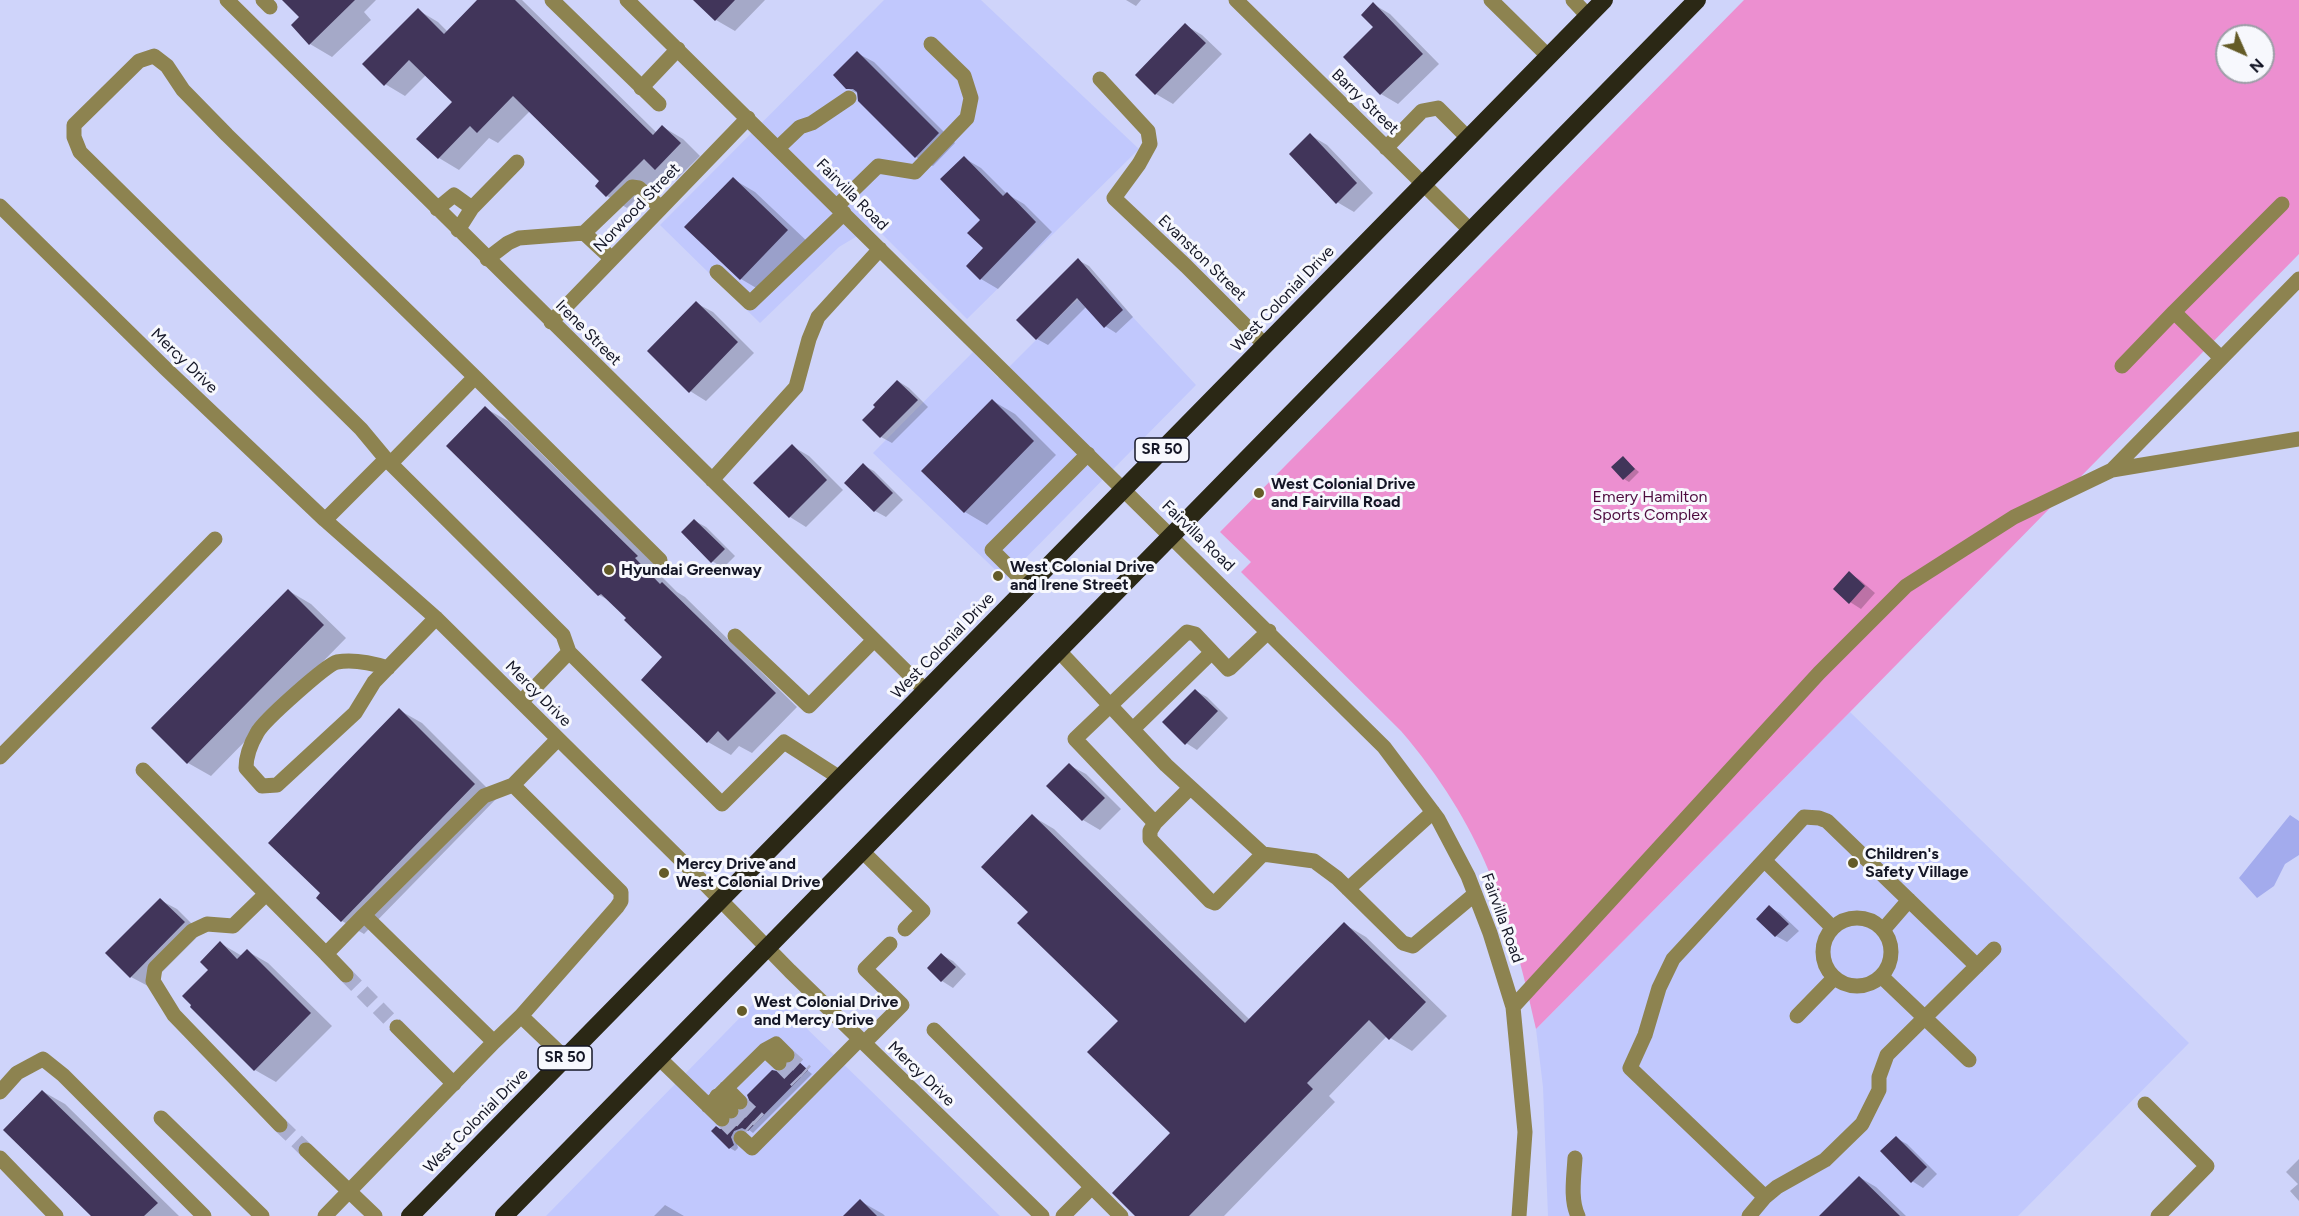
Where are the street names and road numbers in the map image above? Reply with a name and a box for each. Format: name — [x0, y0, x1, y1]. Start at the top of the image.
street label: Barry Street — [1327, 65, 1403, 139]
street label: Fairvilla Road — [812, 155, 892, 235]
street label: Norwood Street — [590, 160, 684, 256]
street label: Evanston Street — [1154, 211, 1250, 305]
street label: West Colonial Drive — [1228, 242, 1338, 356]
street label: Irene Street — [551, 296, 625, 370]
street label: Mercy Drive — [147, 324, 221, 398]
road number: SR 50 — [1135, 438, 1189, 462]
street label: Fairvilla Road — [1158, 496, 1238, 576]
street label: West Colonial Drive — [888, 589, 998, 703]
street label: Mercy Drive — [501, 657, 575, 731]
street label: Fairvilla Road — [1477, 871, 1527, 965]
street label: Mercy Drive — [884, 1037, 958, 1111]
road number: SR 50 — [538, 1046, 592, 1070]
street label: West Colonial Drive — [420, 1065, 532, 1177]

